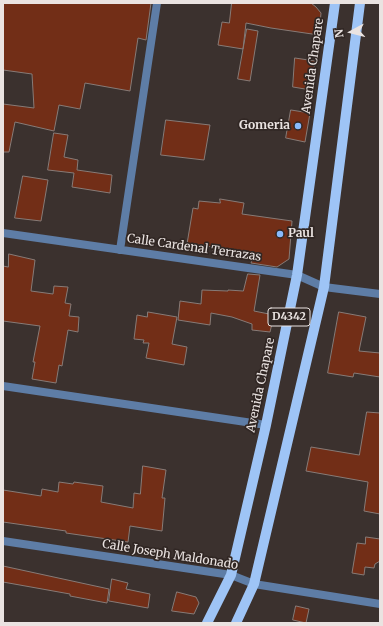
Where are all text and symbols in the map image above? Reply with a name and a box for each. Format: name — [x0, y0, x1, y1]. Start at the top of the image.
north arrow — [331, 12, 371, 52]
street label: Avenida Chapare — [299, 17, 327, 115]
text: N — [332, 28, 347, 39]
place label: Gomeria — [239, 119, 290, 133]
marker: Gomeria — [293, 121, 303, 131]
place label: Paul — [288, 227, 314, 241]
marker: Paul — [275, 229, 285, 239]
street label: Calle Cardenal Terrazas — [126, 231, 262, 265]
road number: D4342 — [268, 308, 310, 326]
street label: Avenida Chapare — [244, 336, 278, 434]
street label: Calle Joseph Maldonado — [101, 537, 239, 573]

